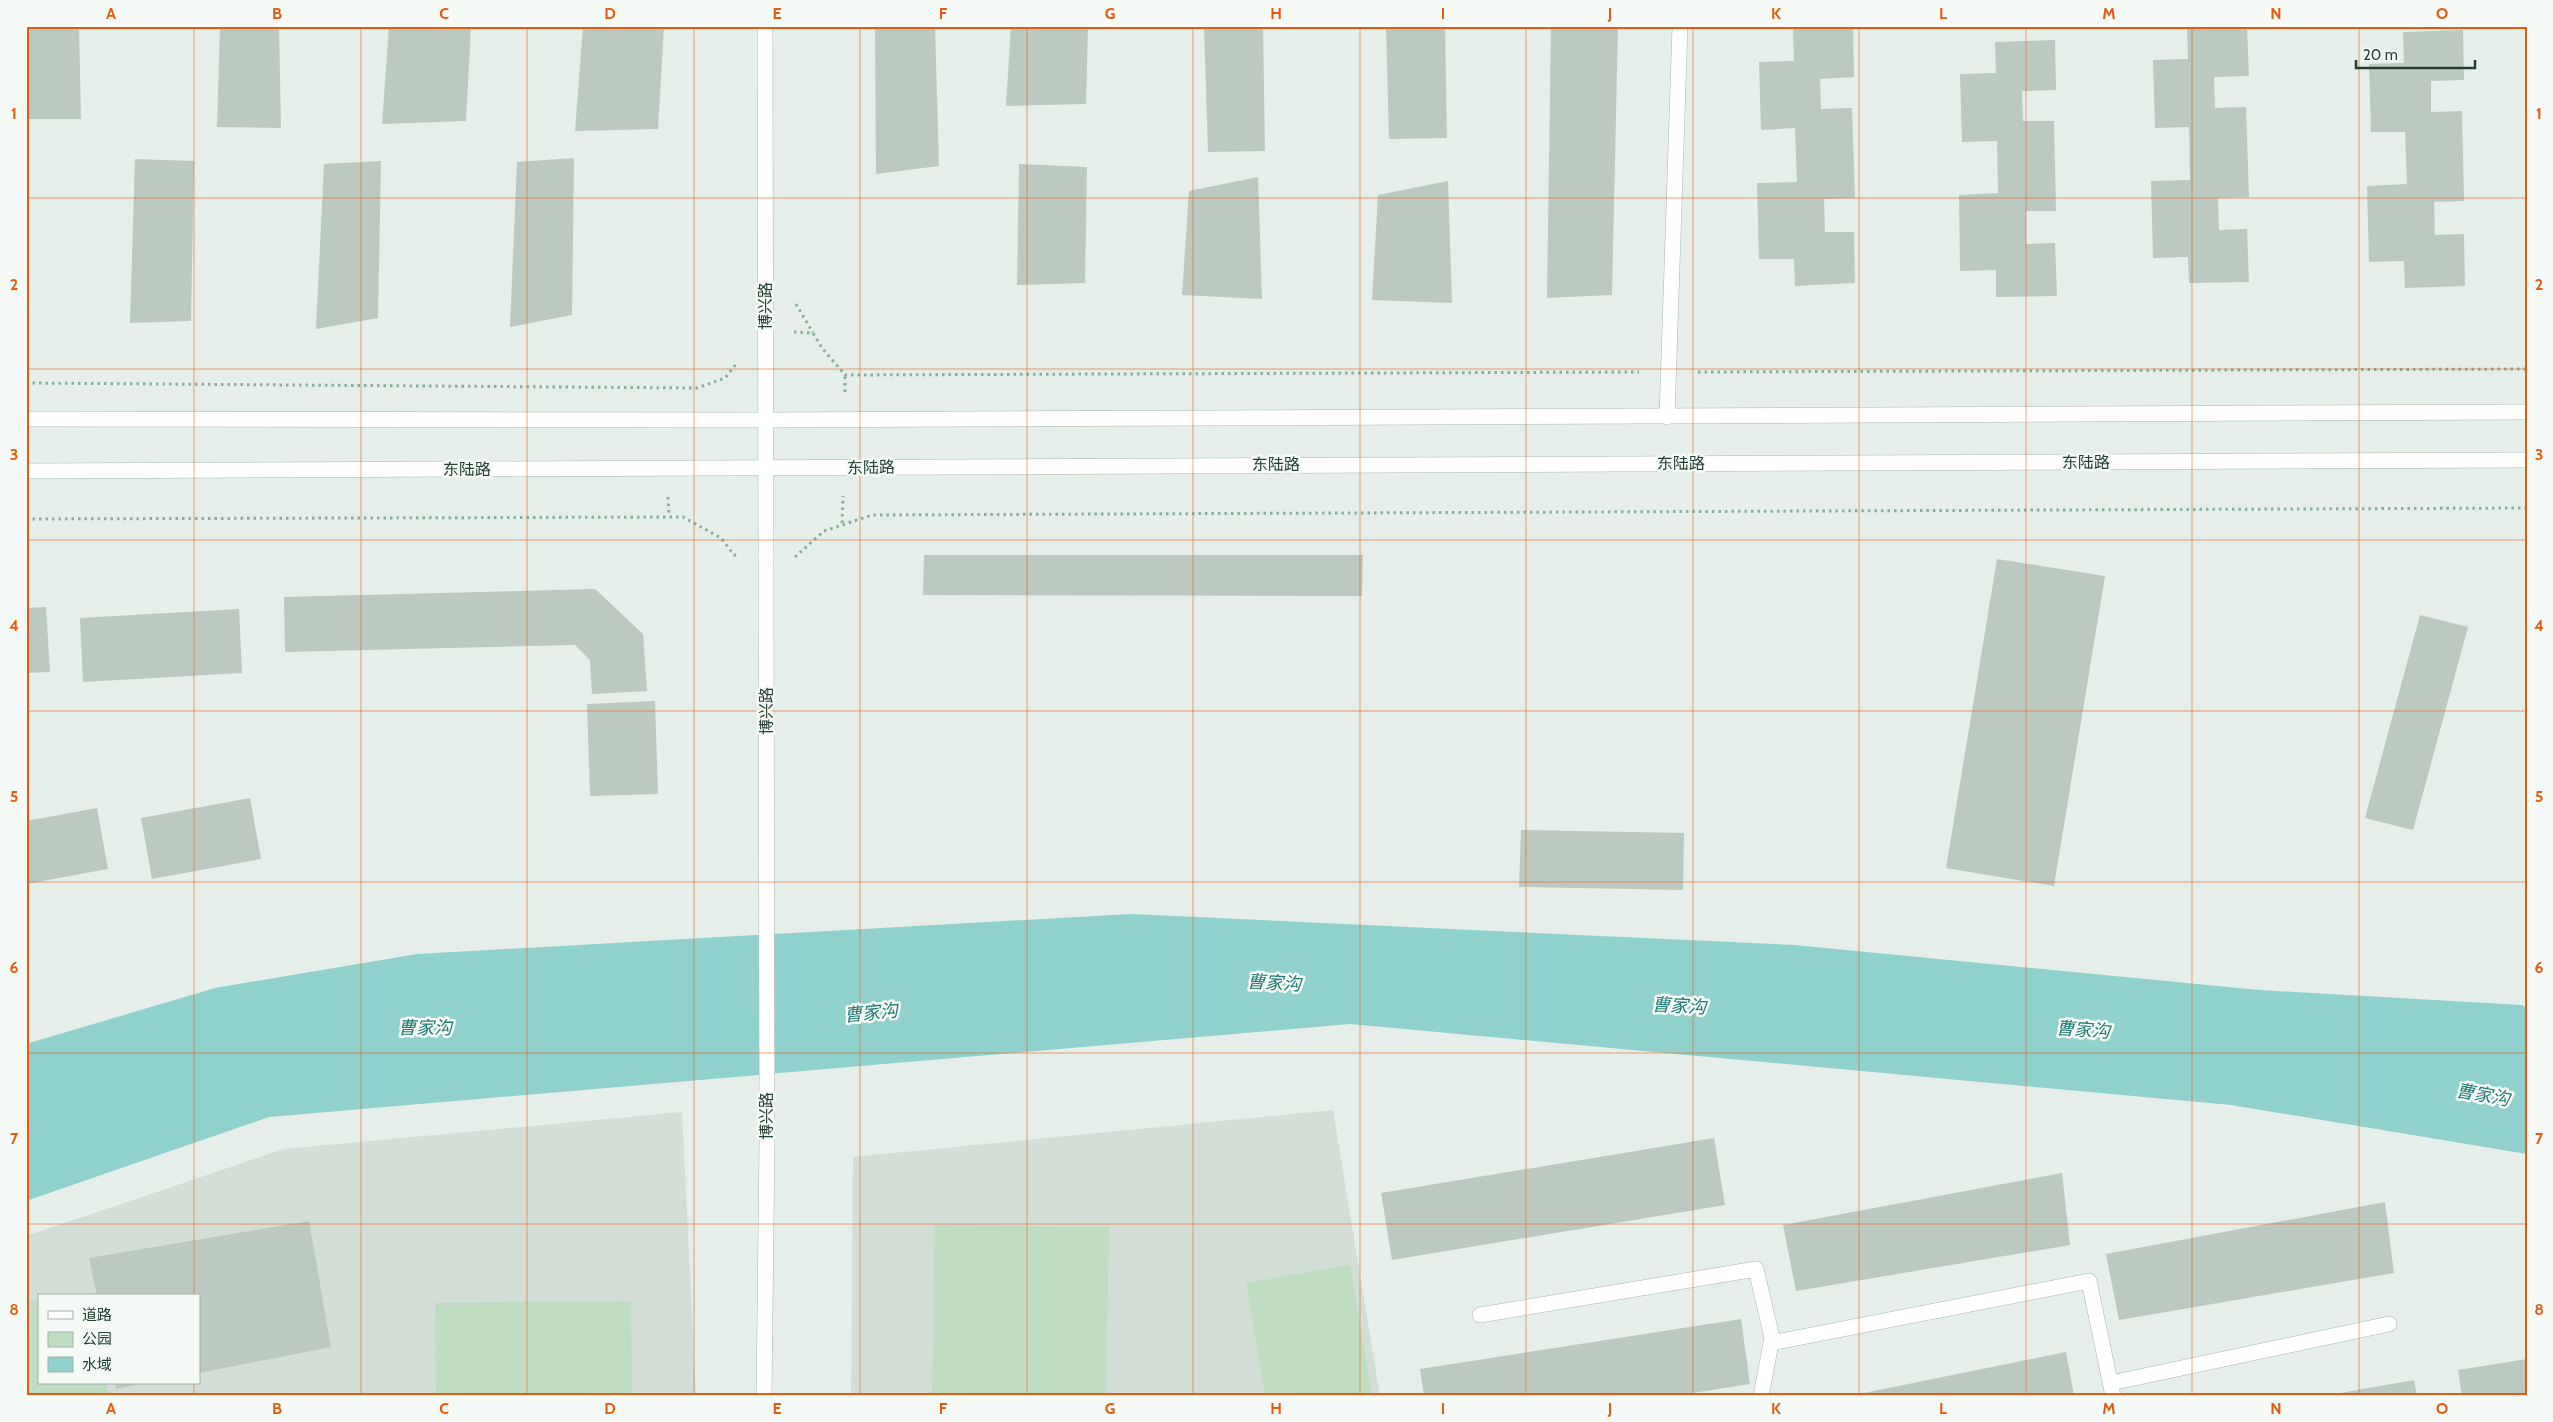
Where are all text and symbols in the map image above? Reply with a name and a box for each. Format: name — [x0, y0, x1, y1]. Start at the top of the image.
text: A — [106, 4, 116, 23]
text: B — [272, 4, 282, 23]
text: C — [439, 4, 449, 23]
text: D — [604, 4, 616, 23]
text: E — [772, 4, 782, 23]
text: F — [939, 4, 948, 23]
text: G — [1105, 4, 1115, 23]
text: H — [1270, 4, 1282, 23]
text: I — [1441, 4, 1445, 23]
text: J — [1607, 4, 1612, 23]
text: K — [1771, 4, 1781, 23]
text: L — [1939, 4, 1947, 23]
text: M — [2102, 4, 2116, 23]
text: N — [2270, 4, 2282, 23]
text: O — [2436, 4, 2448, 23]
scale bar — [2356, 38, 2474, 70]
text: 20 m — [2363, 46, 2398, 64]
text: 1 — [11, 104, 17, 123]
text: 1 — [2536, 104, 2542, 123]
text: 2 — [10, 275, 18, 294]
text: 2 — [2535, 275, 2543, 294]
street label: 博兴路 — [756, 282, 775, 330]
text: 3 — [10, 445, 18, 464]
text: 3 — [2535, 445, 2543, 464]
street label: 东陆路 — [2062, 453, 2110, 472]
street label: 东陆路 — [1657, 454, 1705, 473]
street label: 东陆路 — [1252, 455, 1300, 474]
street label: 东陆路 — [847, 458, 895, 477]
street label: 东陆路 — [443, 460, 491, 479]
text: 4 — [9, 616, 19, 635]
text: 4 — [2534, 616, 2544, 635]
street label: 博兴路 — [757, 687, 776, 735]
text: 5 — [10, 787, 18, 806]
text: 5 — [2535, 787, 2543, 806]
text: 6 — [10, 958, 19, 977]
text: 6 — [2535, 958, 2544, 977]
water label: 曹家沟 — [1246, 971, 1304, 996]
water label: 曹家沟 — [1651, 994, 1709, 1019]
water label: 曹家沟 — [843, 999, 901, 1027]
water label: 曹家沟 — [398, 1017, 454, 1039]
water label: 曹家沟 — [2055, 1017, 2113, 1043]
water label: 曹家沟 — [2455, 1079, 2513, 1111]
street label: 博兴路 — [757, 1092, 776, 1140]
text: 7 — [10, 1129, 19, 1148]
text: 7 — [2535, 1129, 2544, 1148]
legend — [38, 1294, 200, 1384]
text: 8 — [9, 1300, 19, 1319]
text: 8 — [2534, 1300, 2544, 1319]
text: 道路 — [82, 1306, 112, 1324]
text: 公园 — [82, 1330, 112, 1348]
text: 水域 — [82, 1356, 112, 1374]
text: A — [106, 1399, 116, 1418]
text: B — [272, 1399, 282, 1418]
text: C — [439, 1399, 449, 1418]
text: D — [604, 1399, 616, 1418]
text: E — [772, 1399, 782, 1418]
text: F — [939, 1399, 948, 1418]
text: G — [1105, 1399, 1115, 1418]
text: H — [1270, 1399, 1282, 1418]
text: I — [1441, 1399, 1445, 1418]
text: J — [1607, 1399, 1612, 1418]
text: K — [1771, 1399, 1781, 1418]
text: L — [1939, 1399, 1947, 1418]
text: M — [2102, 1399, 2116, 1418]
text: N — [2270, 1399, 2282, 1418]
text: O — [2436, 1399, 2448, 1418]

